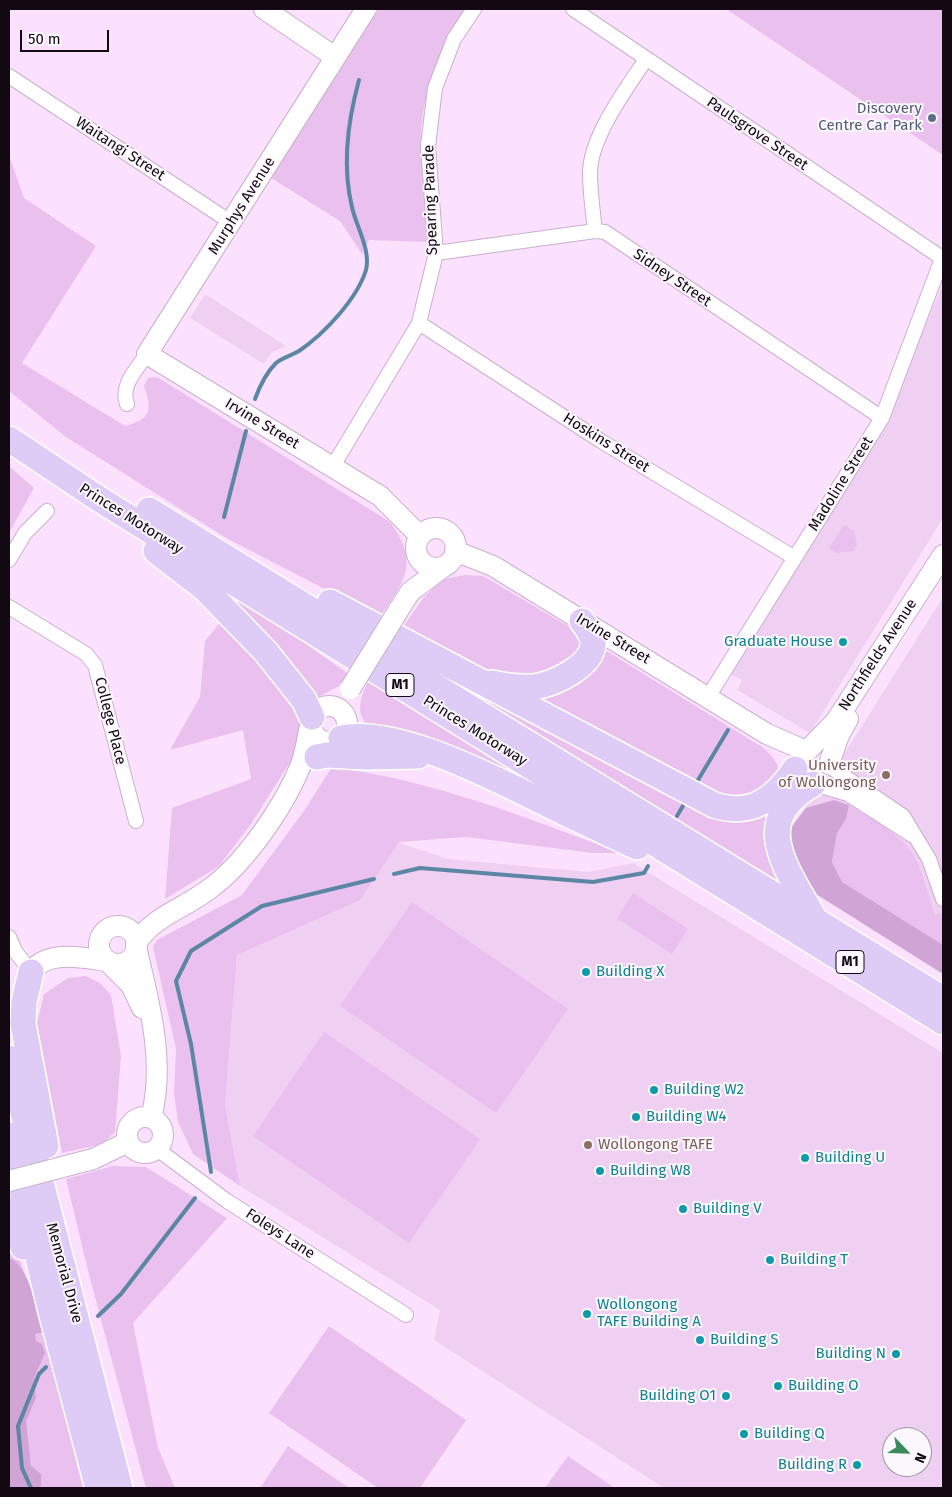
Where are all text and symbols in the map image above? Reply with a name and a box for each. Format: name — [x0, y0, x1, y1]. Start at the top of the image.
scale bar — [22, 20, 111, 52]
text: 50 m — [28, 30, 61, 48]
street label: Paulsgrove Street — [703, 93, 811, 175]
place label: Discovery Centre Car Park — [818, 100, 922, 135]
marker: Discovery Centre Car Park — [926, 112, 938, 124]
street label: Waitangi Street — [72, 113, 168, 185]
street label: Spearing Parade — [420, 144, 442, 256]
street label: Murphys Avenue — [205, 154, 279, 258]
street label: Sidney Street — [630, 245, 714, 311]
street label: Irvine Street — [222, 395, 302, 453]
street label: Hoskins Street — [560, 409, 652, 477]
street label: Madoline Street — [805, 434, 877, 534]
street label: Princes Motorway — [76, 480, 186, 558]
street label: Northfields Avenue — [835, 596, 921, 714]
street label: Irvine Street — [573, 610, 653, 668]
place label: Graduate House — [724, 633, 833, 651]
marker: Graduate House — [837, 636, 849, 648]
road number: M1 — [386, 674, 414, 696]
street label: College Place — [90, 675, 130, 767]
street label: Princes Motorway — [420, 692, 530, 770]
place label: University of Wollongong — [778, 757, 876, 792]
marker: University of Wollongong — [880, 769, 892, 781]
road number: M1 — [836, 950, 864, 974]
place label: Building X — [596, 963, 664, 981]
marker: Building X — [580, 966, 592, 978]
place label: Building W2 — [664, 1081, 744, 1099]
marker: Building W2 — [648, 1084, 660, 1096]
place label: Building W4 — [646, 1108, 726, 1126]
marker: Building W4 — [630, 1111, 642, 1123]
place label: Wollongong TAFE — [598, 1136, 713, 1154]
marker: Wollongong TAFE — [582, 1139, 594, 1151]
place label: Building U — [815, 1149, 885, 1167]
marker: Building U — [799, 1152, 811, 1164]
place label: Building W8 — [610, 1162, 691, 1180]
marker: Building W8 — [594, 1165, 606, 1177]
place label: Building V — [693, 1200, 762, 1218]
marker: Building V — [677, 1203, 689, 1215]
street label: Foleys Lane — [242, 1205, 318, 1263]
street label: Memorial Drive — [42, 1221, 86, 1325]
place label: Building T — [780, 1251, 848, 1269]
marker: Building T — [764, 1254, 776, 1266]
place label: Wollongong TAFE Building A — [597, 1296, 701, 1331]
marker: Wollongong TAFE Building A — [581, 1308, 593, 1320]
place label: Building S — [710, 1331, 778, 1349]
marker: Building S — [694, 1334, 706, 1346]
place label: Building N — [816, 1345, 886, 1363]
marker: Building N — [890, 1348, 902, 1360]
place label: Building O — [788, 1377, 859, 1395]
marker: Building O — [772, 1380, 784, 1392]
place label: Building O1 — [639, 1387, 716, 1405]
marker: Building O1 — [720, 1390, 732, 1402]
place label: Building Q — [754, 1425, 825, 1443]
north arrow — [882, 1427, 932, 1477]
marker: Building Q — [738, 1428, 750, 1440]
text: N — [911, 1450, 930, 1466]
place label: Building R — [778, 1456, 847, 1474]
marker: Building R — [851, 1459, 863, 1471]

